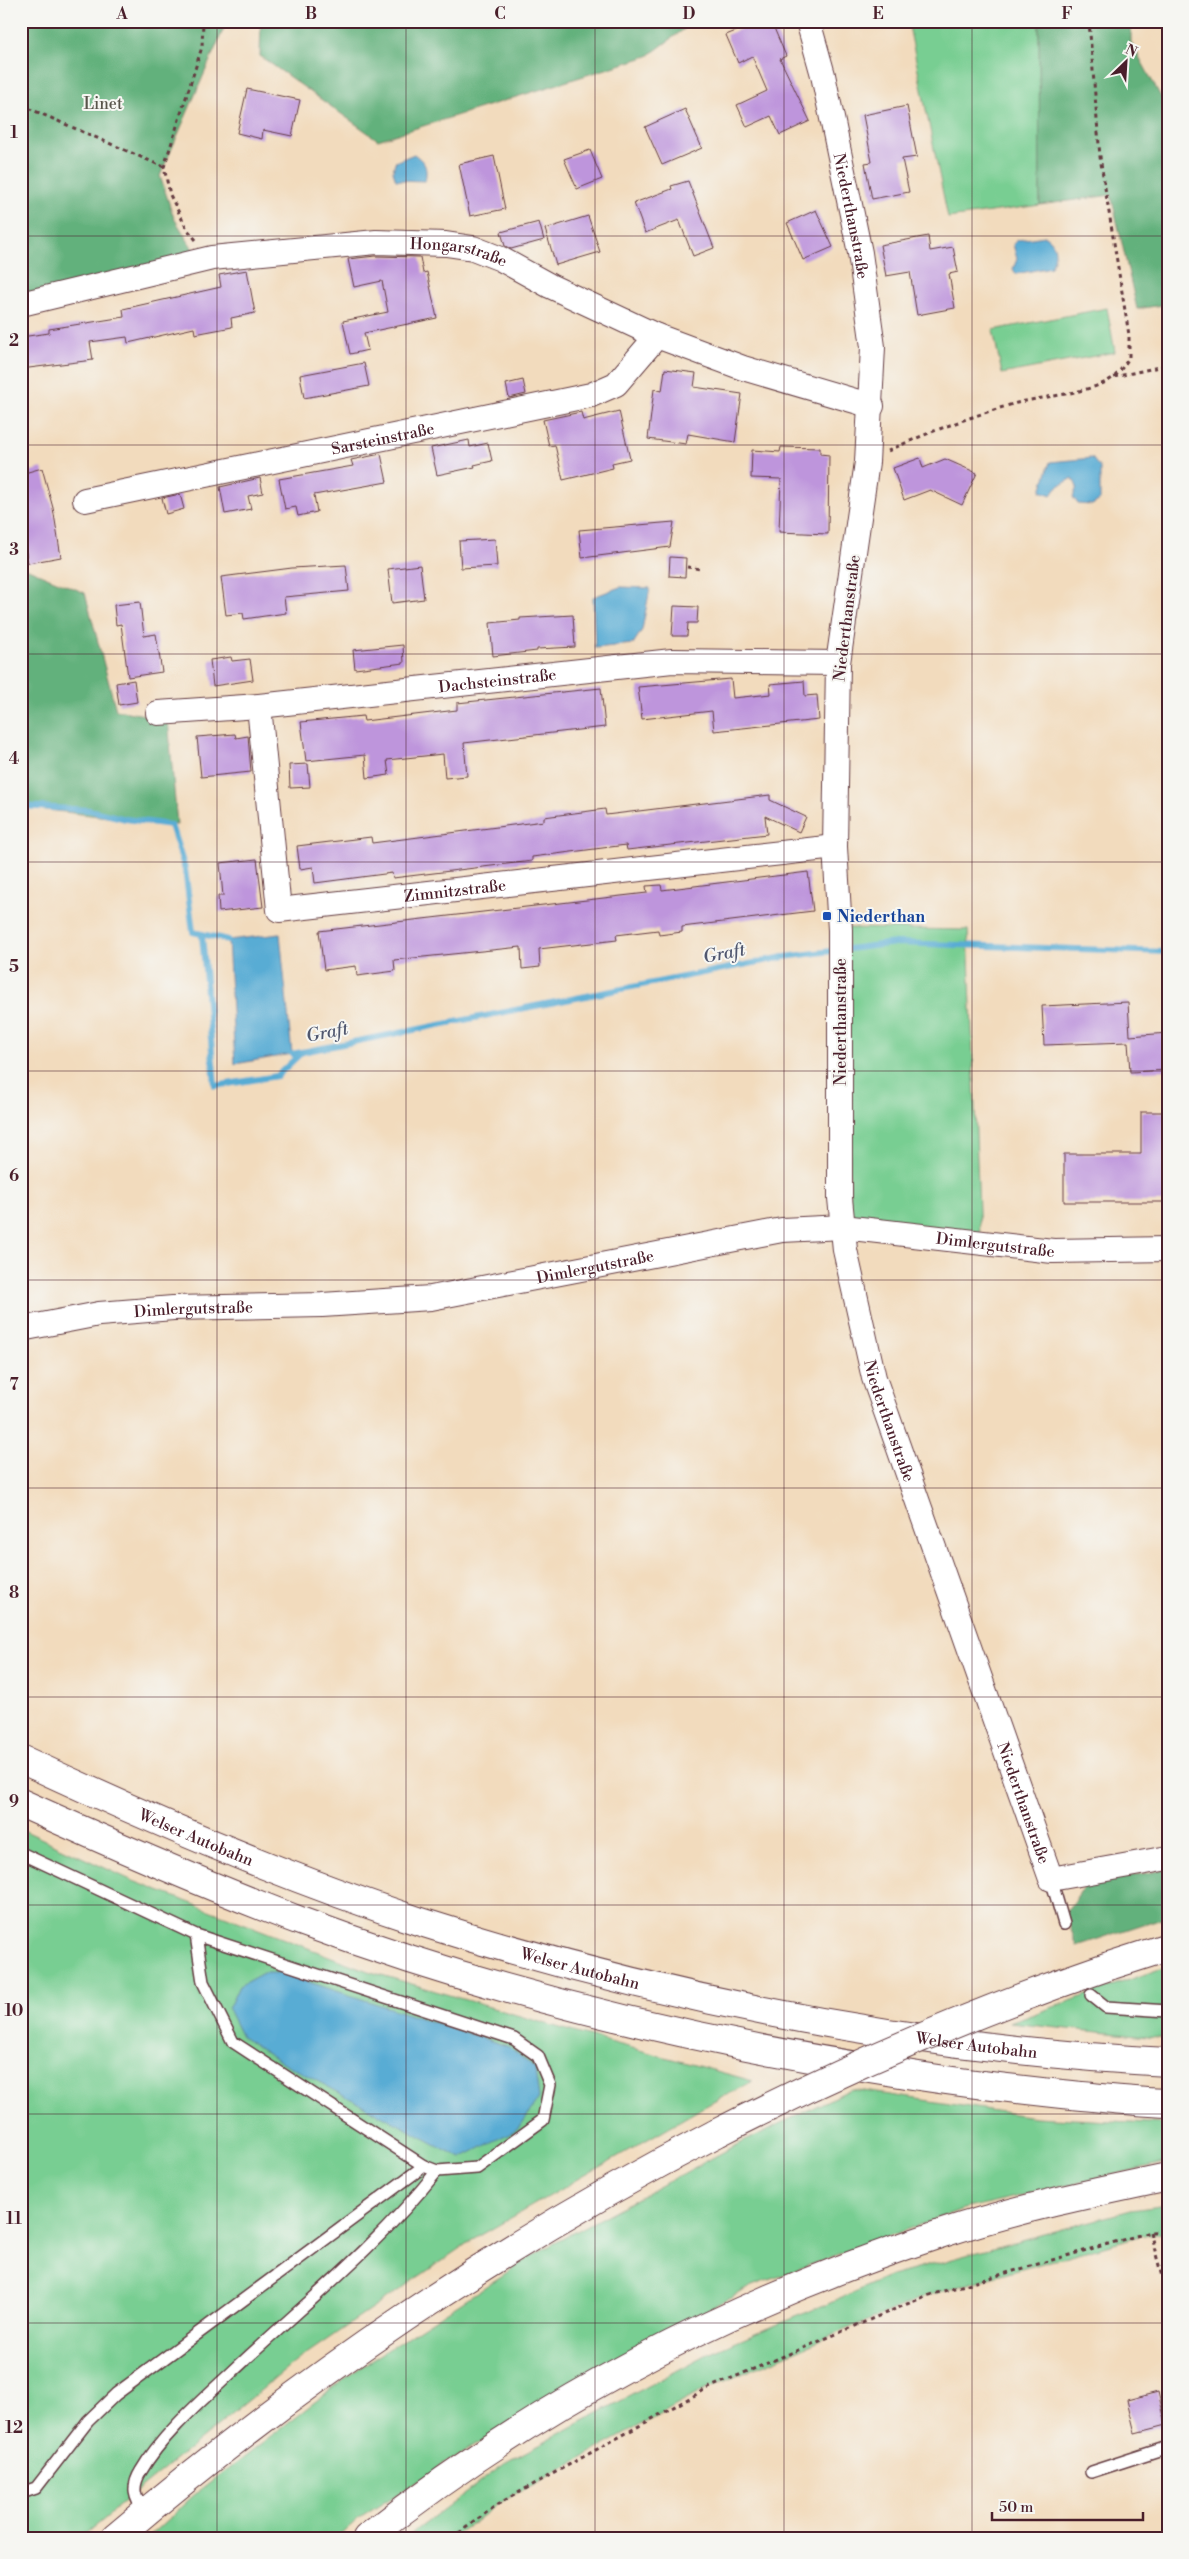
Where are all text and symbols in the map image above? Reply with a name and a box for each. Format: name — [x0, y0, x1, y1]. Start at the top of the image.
text: A — [115, 4, 128, 24]
text: B — [305, 4, 317, 24]
text: C — [494, 4, 506, 24]
text: D — [683, 4, 696, 24]
text: E — [872, 4, 884, 24]
text: F — [1061, 4, 1073, 24]
north arrow — [1102, 38, 1152, 88]
text: N — [1122, 41, 1140, 62]
park label: Linet — [83, 94, 123, 114]
text: 1 — [10, 123, 18, 143]
street label: Niederthanstraße — [829, 152, 872, 280]
street label: Hongarstraße — [410, 234, 511, 272]
text: 2 — [9, 331, 19, 351]
street label: Sarsteinstraße — [330, 419, 436, 460]
text: 3 — [9, 540, 19, 560]
street label: Niederthanstraße — [829, 554, 865, 683]
street label: Dachsteinstraße — [437, 665, 557, 697]
text: 4 — [9, 749, 20, 769]
street label: Zimnitzstraße — [403, 875, 507, 907]
place label: Niederthan — [837, 907, 925, 927]
marker: Niederthan — [821, 910, 833, 922]
water label: Graft — [701, 938, 748, 969]
text: 5 — [9, 957, 19, 977]
street label: Niederthanstraße — [831, 958, 851, 1086]
water label: Graft — [304, 1017, 351, 1048]
text: 6 — [9, 1166, 19, 1186]
street label: Dimlergutstraße — [935, 1229, 1056, 1262]
street label: Dimlergutstraße — [535, 1246, 656, 1288]
street label: Dimlergutstraße — [133, 1297, 253, 1322]
street label: Niederthanstraße — [859, 1358, 919, 1485]
text: 7 — [9, 1375, 19, 1395]
text: 8 — [9, 1583, 19, 1603]
street label: Niederthanstraße — [992, 1739, 1054, 1867]
text: 9 — [9, 1792, 19, 1812]
street label: Welser Autobahn — [135, 1804, 257, 1871]
street label: Welser Autobahn — [517, 1943, 642, 1994]
text: 10 — [5, 2001, 23, 2021]
street label: Welser Autobahn — [913, 2028, 1039, 2063]
text: 11 — [6, 2209, 22, 2229]
text: 12 — [5, 2418, 23, 2438]
scale bar — [992, 2489, 1143, 2521]
text: 50 m — [999, 2498, 1033, 2517]

